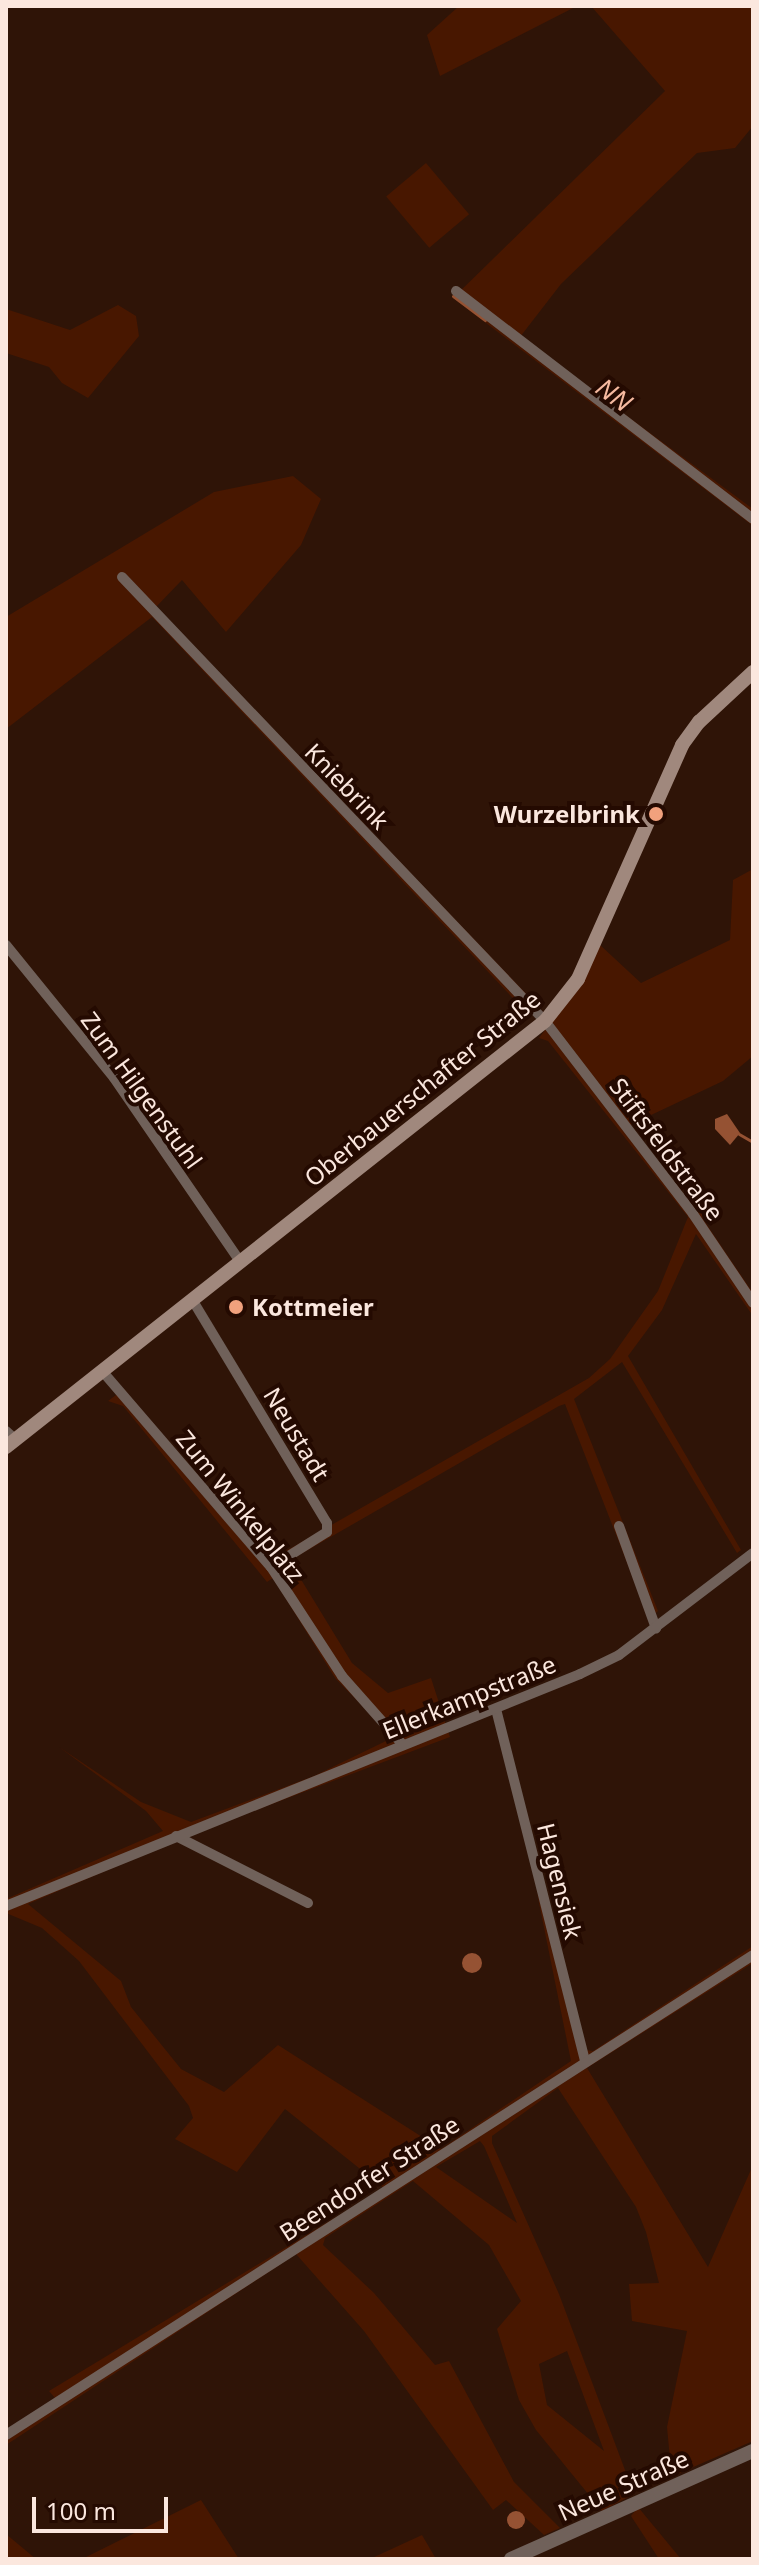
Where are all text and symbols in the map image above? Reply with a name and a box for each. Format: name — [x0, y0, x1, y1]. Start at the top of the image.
water label: NN — [590, 371, 638, 419]
street label: Kniebrink — [299, 737, 395, 835]
place label: Wurzelbrink — [494, 800, 640, 828]
marker: Wurzelbrink — [647, 805, 665, 823]
street label: Oberbauerschafter Straße — [298, 984, 546, 1192]
street label: Zum Hilgenstuhl — [76, 1006, 208, 1174]
street label: Stiftsfeldstraße — [604, 1072, 730, 1226]
place label: Kottmeier — [252, 1293, 374, 1321]
marker: Kottmeier — [227, 1298, 245, 1316]
street label: Neustadt — [258, 1382, 336, 1486]
street label: Zum Winkelplatz — [171, 1424, 311, 1588]
street label: Ellerkampstraße — [378, 1649, 560, 1745]
street label: Hagensiek — [532, 1820, 588, 1942]
street label: Beendorfer Straße — [274, 2109, 464, 2247]
street label: Neue Straße — [553, 2443, 693, 2527]
scale bar — [36, 2481, 172, 2531]
text: 100 m — [46, 2494, 116, 2527]

